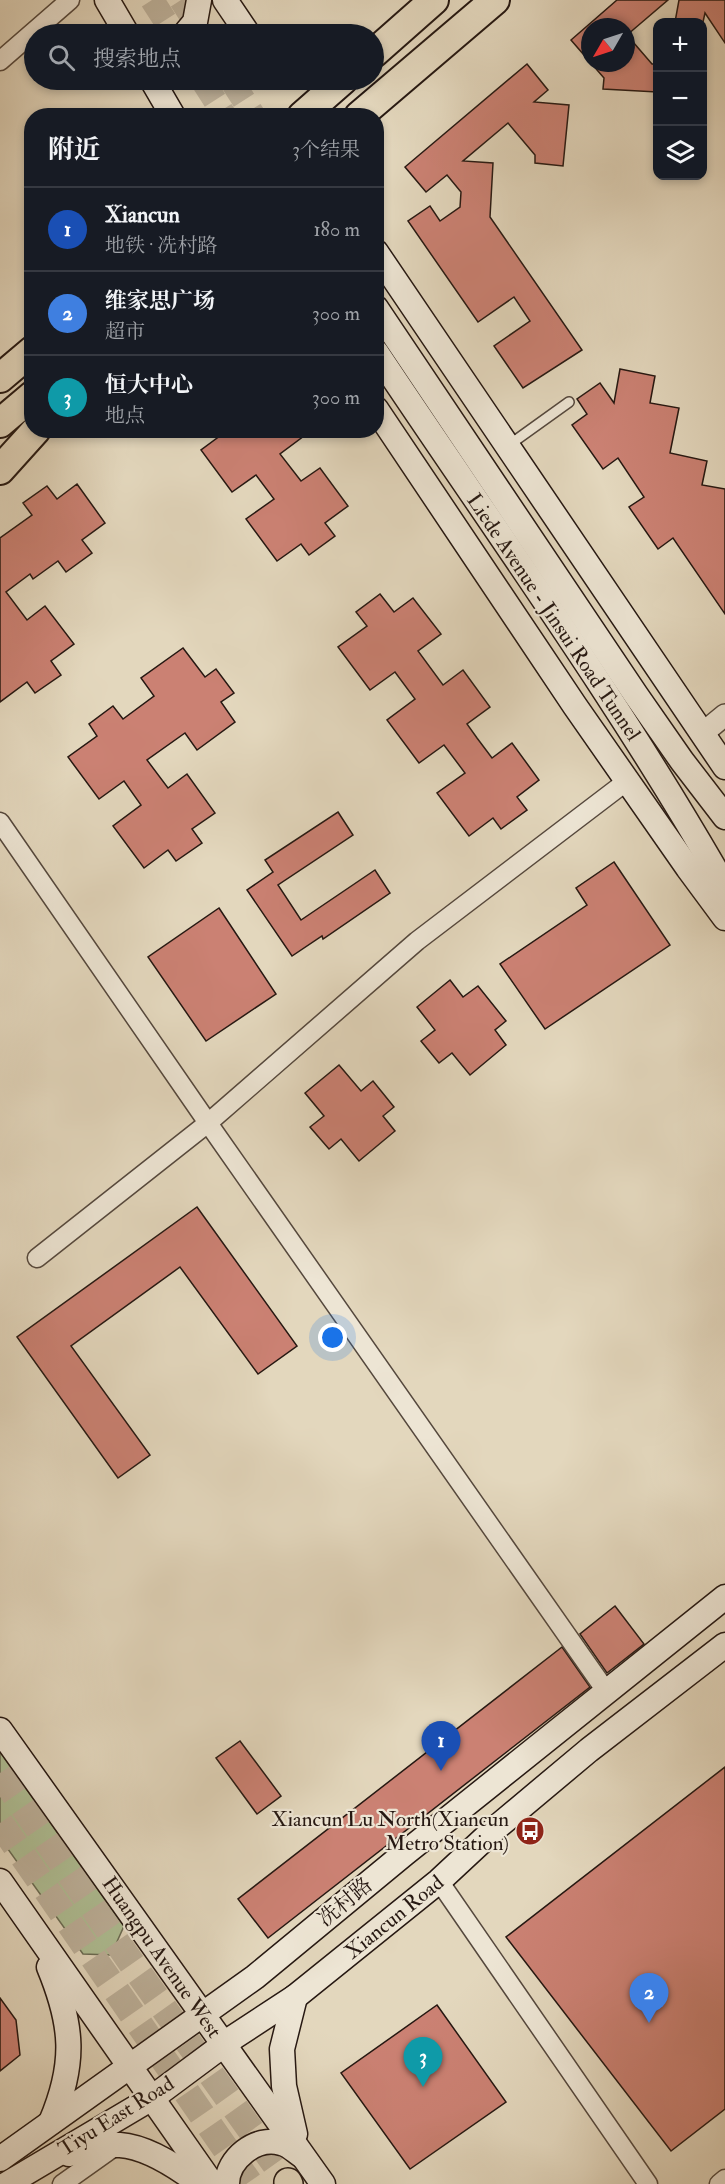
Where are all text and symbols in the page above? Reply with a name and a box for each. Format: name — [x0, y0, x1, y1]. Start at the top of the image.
north arrow — [581, 18, 635, 72]
map controls — [653, 18, 707, 180]
button: + — [653, 18, 707, 72]
search box — [24, 24, 384, 90]
icon: search — [45, 41, 78, 74]
text: 搜索地点 — [93, 45, 181, 73]
button: − — [653, 72, 707, 126]
button: layers — [653, 126, 707, 180]
text: 附近 — [48, 134, 100, 166]
text: 3个结果 — [292, 137, 360, 162]
text: Xiancun — [105, 201, 180, 229]
text: 1 — [64, 217, 71, 242]
text: 180 m — [313, 217, 360, 242]
text: 地铁 · 冼村路 — [105, 233, 217, 258]
text: 维家思广场 — [105, 287, 215, 315]
text: 2 — [62, 301, 73, 326]
text: 300 m — [312, 301, 360, 326]
text: 超市 — [105, 319, 145, 344]
text: 恒大中心 — [105, 371, 193, 399]
text: 3 — [64, 385, 71, 410]
text: 300 m — [312, 385, 360, 410]
text: 地点 — [105, 403, 145, 428]
street label: Liede Avenue - Jinsui Road Tunnel — [461, 488, 647, 747]
your location — [318, 1323, 347, 1352]
pin: 1 — [422, 1722, 460, 1771]
place label: Xiancun Lu North(Xiancun Metro Station) — [271, 1806, 509, 1857]
bus stop icon: Xiancun Lu North(Xiancun Metro Station) — [514, 1815, 546, 1847]
street label: Xiancun Road — [339, 1869, 450, 1966]
street label: Huangpu Avenue West — [96, 1871, 228, 2043]
street label: 冼村路 — [313, 1872, 378, 1933]
pin: 2 — [630, 1974, 668, 2023]
pin: 3 — [404, 2038, 442, 2087]
street label: Tiyu East Road — [53, 2070, 180, 2163]

